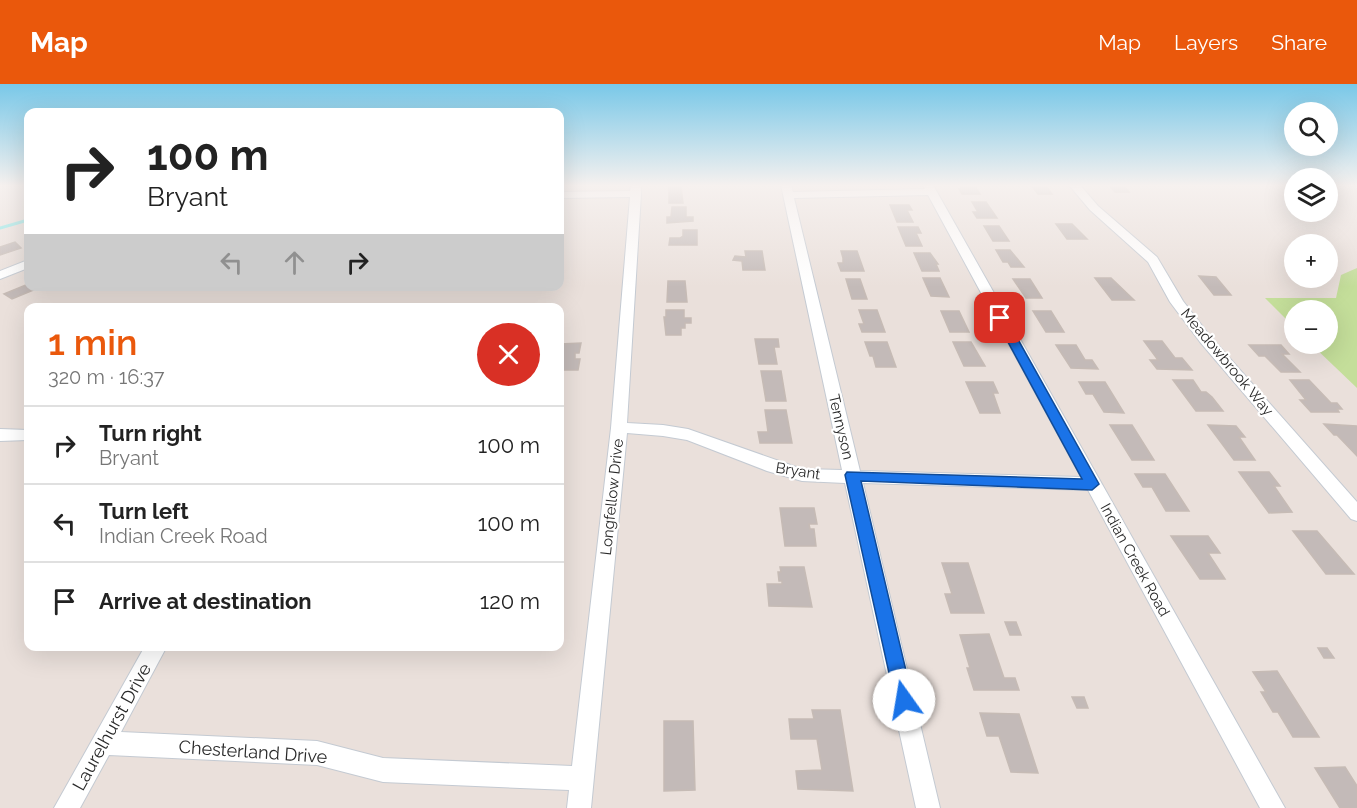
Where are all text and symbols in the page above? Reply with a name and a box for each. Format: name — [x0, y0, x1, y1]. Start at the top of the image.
text: Map — [30, 26, 88, 59]
text: Map — [1098, 30, 1141, 55]
text: Layers — [1174, 30, 1238, 55]
text: Share — [1271, 30, 1327, 55]
map controls — [1284, 102, 1338, 354]
button: search — [1284, 102, 1338, 156]
text: 100 m — [147, 131, 269, 180]
icon: right — [48, 132, 126, 210]
button: layers — [1284, 168, 1338, 222]
text: Bryant — [147, 181, 228, 212]
button: + — [1284, 234, 1338, 288]
icon: left — [215, 246, 248, 279]
icon: ahead — [278, 246, 311, 279]
icon: right — [341, 246, 374, 279]
pin — [974, 292, 1025, 343]
button: − — [1284, 300, 1338, 354]
icon: arrive — [983, 301, 1016, 334]
street label: Meadowbrook Way — [1177, 305, 1277, 419]
text: 1 min — [48, 321, 137, 363]
button: close — [477, 323, 540, 386]
text: 320 m · 16:37 — [48, 365, 164, 389]
street label: Tennyson — [825, 393, 857, 461]
text: Turn right — [99, 420, 202, 446]
icon: right — [48, 429, 81, 462]
text: 100 m — [478, 432, 540, 458]
street label: Longfellow Drive — [597, 438, 627, 556]
text: Bryant — [99, 446, 159, 470]
street label: Bryant — [774, 459, 822, 483]
text: Turn left — [99, 498, 189, 524]
street label: Indian Creek Road — [1096, 500, 1174, 620]
icon: left — [48, 507, 81, 540]
text: 100 m — [478, 510, 540, 536]
text: Indian Creek Road — [99, 524, 268, 548]
icon: arrive — [48, 585, 81, 618]
text: Arrive at destination — [99, 588, 312, 614]
text: 120 m — [480, 588, 540, 614]
street label: Laurelhurst Drive — [68, 659, 155, 794]
position arrow — [872, 668, 936, 732]
street label: Chesterland Drive — [178, 736, 328, 767]

